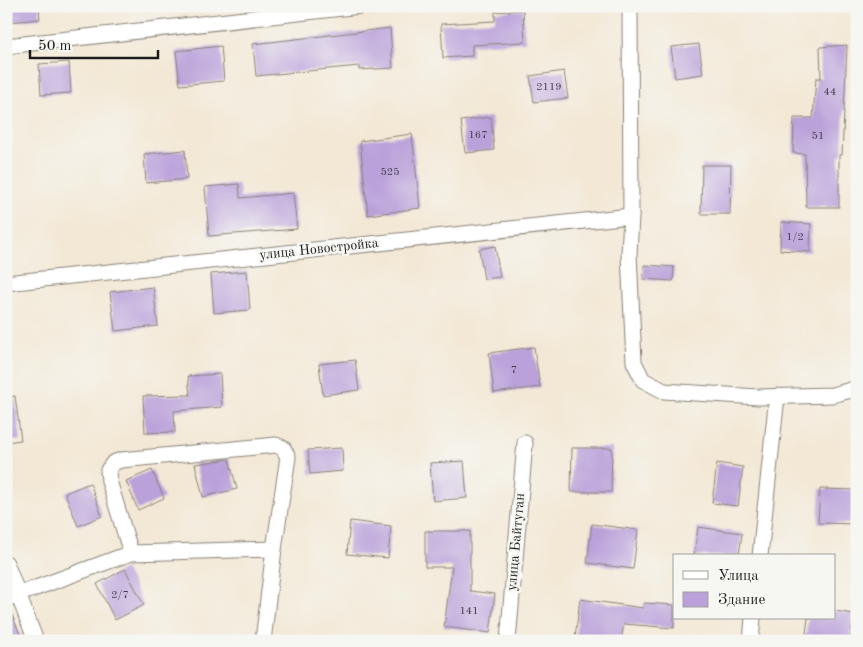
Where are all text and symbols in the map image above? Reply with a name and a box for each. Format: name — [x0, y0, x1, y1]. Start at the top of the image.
scale bar — [30, 28, 158, 60]
text: 50 m — [38, 39, 72, 54]
house number: 2119 — [536, 82, 562, 93]
house number: 44 — [824, 87, 836, 98]
house number: 167 — [468, 130, 488, 141]
house number: 51 — [812, 131, 824, 142]
house number: 525 — [380, 167, 400, 178]
house number: 1/2 — [786, 232, 804, 243]
street label: улица Новостройка — [259, 236, 379, 262]
house number: 7 — [511, 365, 517, 376]
street label: улица Байтуган — [505, 492, 527, 592]
legend — [673, 554, 836, 620]
text: Улица — [718, 569, 759, 584]
house number: 2/7 — [111, 590, 129, 601]
text: Здание — [718, 593, 765, 608]
house number: 141 — [459, 606, 479, 617]

